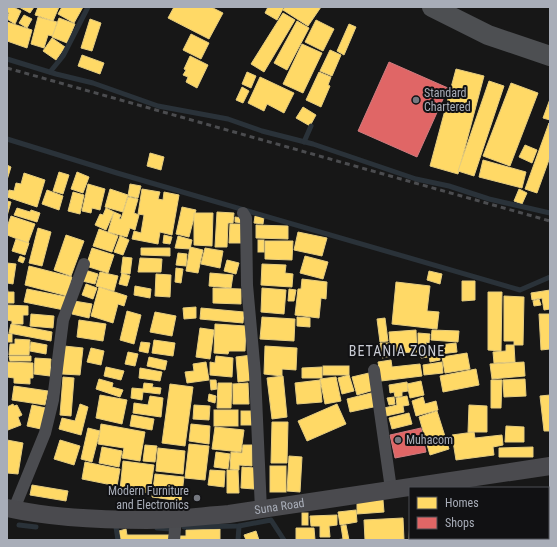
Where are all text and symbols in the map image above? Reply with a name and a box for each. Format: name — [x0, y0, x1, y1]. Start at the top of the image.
place label: Standard Chartered — [424, 86, 471, 114]
marker: Standard Chartered — [411, 95, 421, 105]
district label: BETANIA ZONE — [349, 343, 445, 359]
place label: Muhacom — [406, 433, 453, 447]
marker: Muhacom — [393, 435, 403, 445]
place label: Modern Furniture and Electronics — [108, 484, 189, 512]
legend — [409, 487, 549, 539]
marker: Modern Furniture and Electronics — [192, 493, 202, 503]
street label: Suna Road — [253, 496, 305, 517]
text: Homes — [445, 496, 479, 510]
text: Shops — [445, 516, 474, 530]

